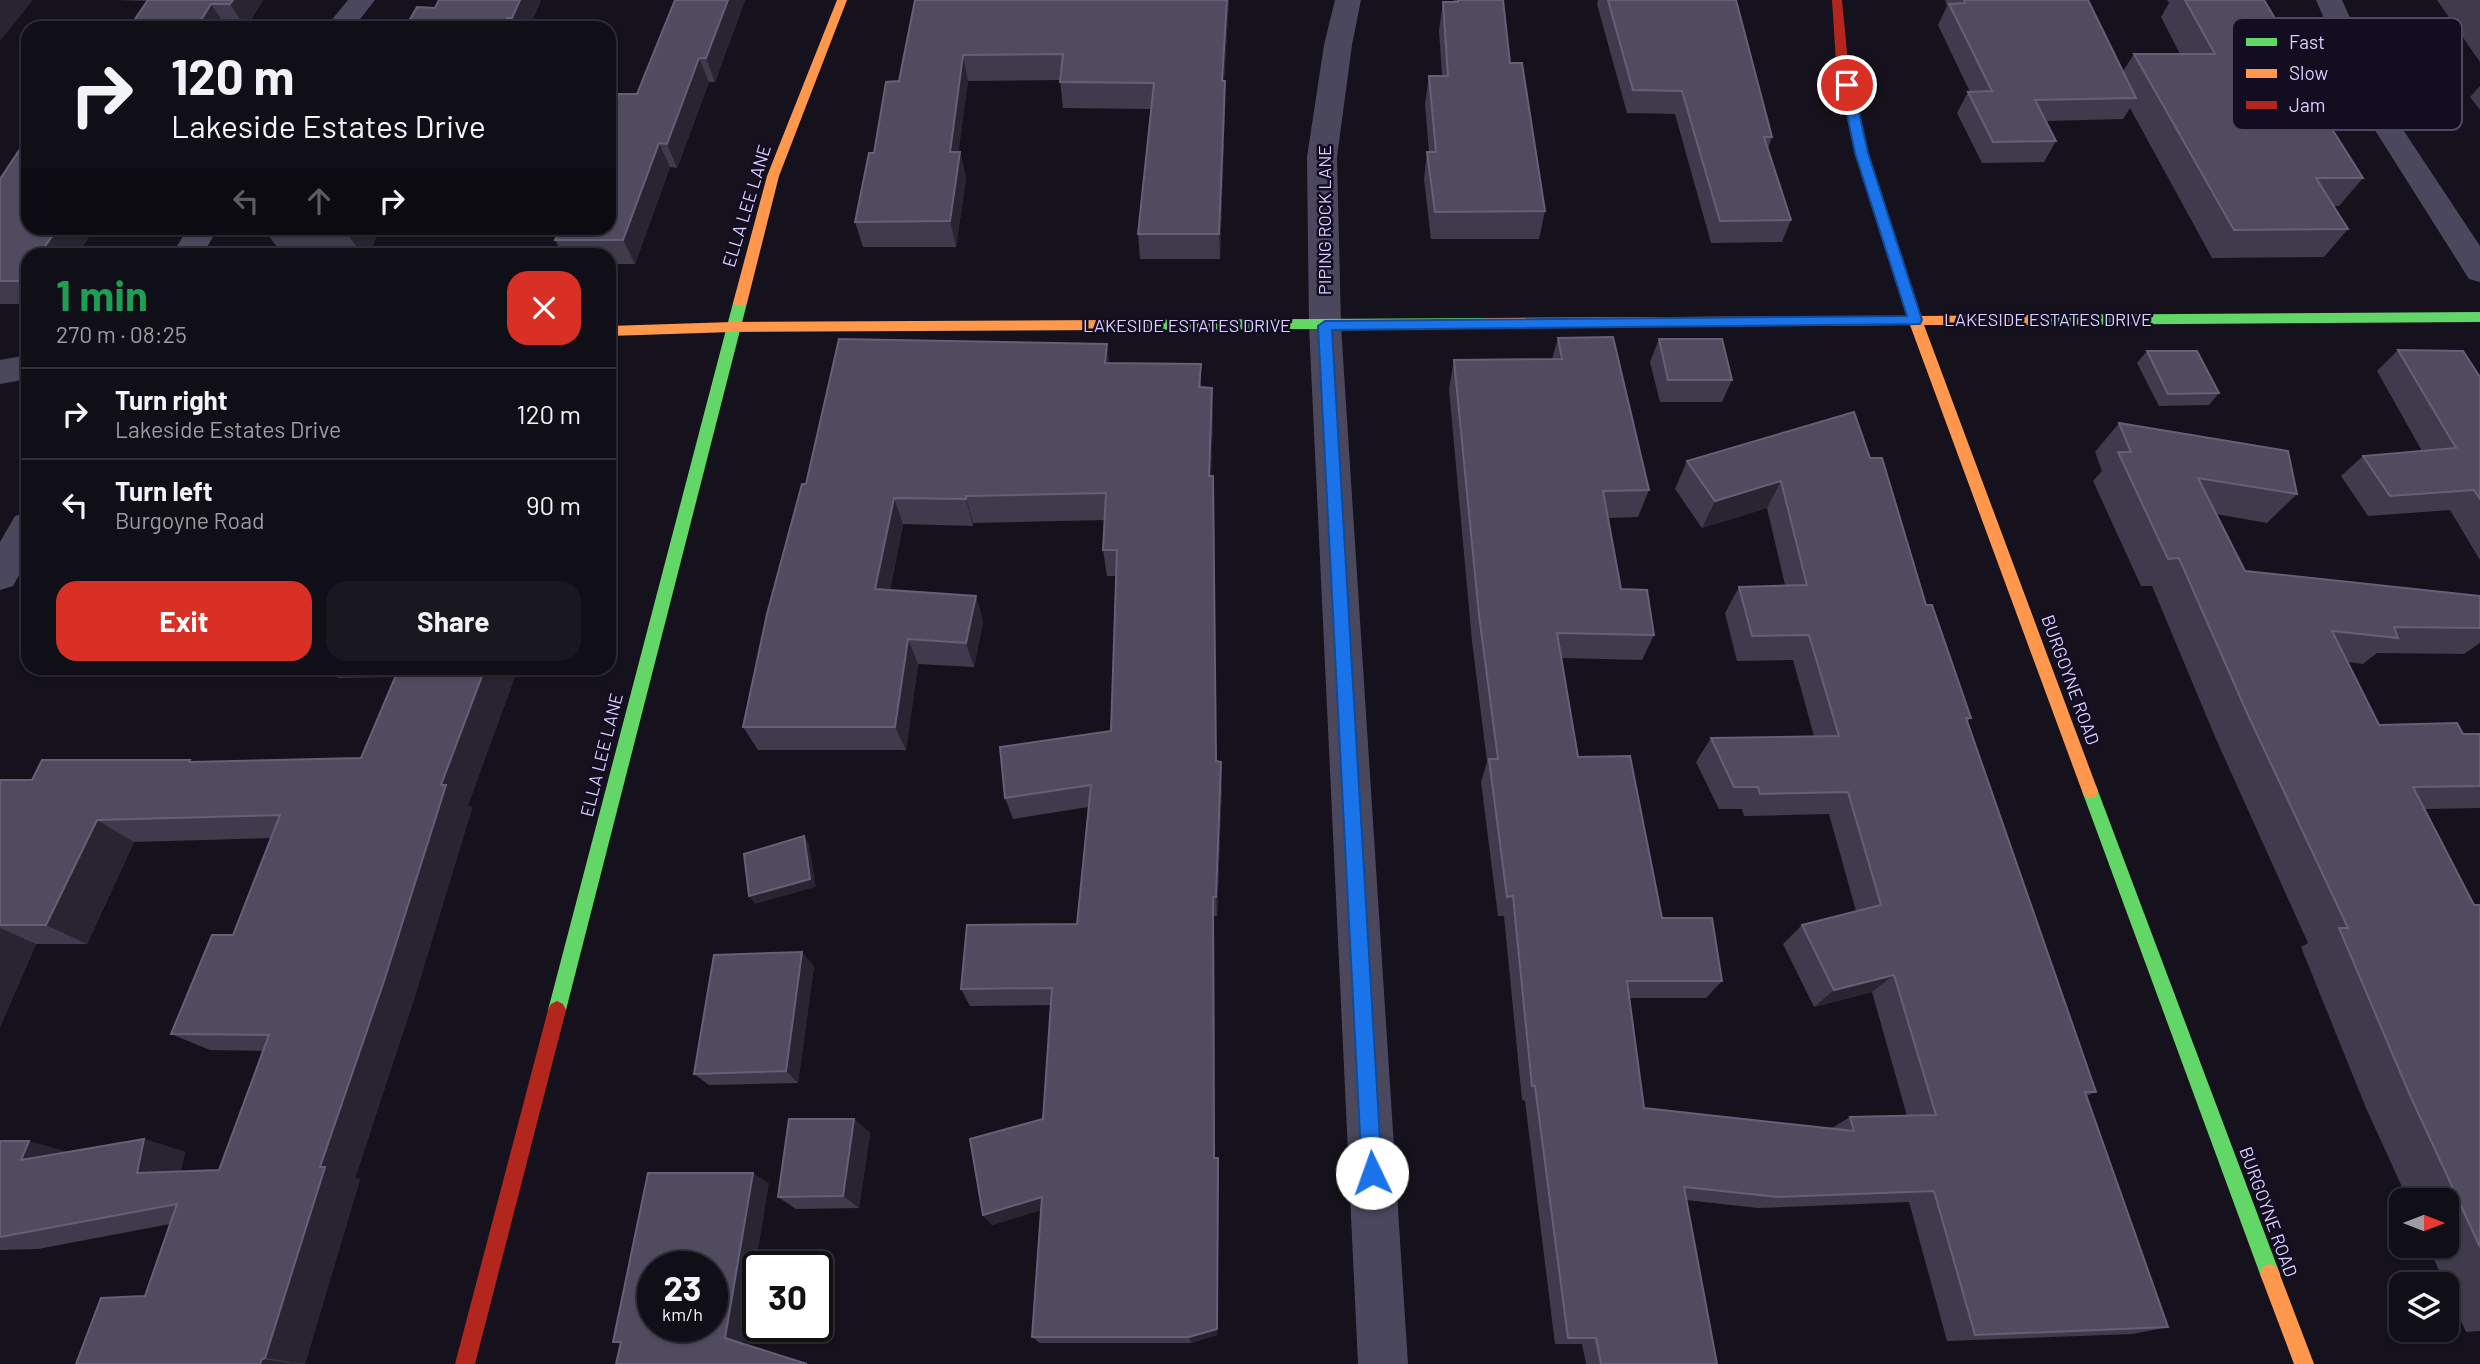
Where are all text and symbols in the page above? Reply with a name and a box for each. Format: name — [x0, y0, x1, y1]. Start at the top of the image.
legend — [2232, 18, 2462, 130]
text: Fast — [2289, 30, 2325, 53]
text: 120 m — [171, 46, 294, 105]
icon: right — [56, 49, 147, 140]
pin — [1817, 55, 1877, 115]
text: Slow — [2289, 61, 2328, 84]
icon: arrive — [1828, 66, 1866, 104]
text: Jam — [2289, 93, 2325, 116]
text: Lakeside Estates Drive — [171, 106, 486, 144]
street label: ELLA LEE LANE — [717, 142, 775, 270]
street label: PIPING ROCK LANE — [1313, 145, 1335, 295]
icon: left — [227, 182, 265, 220]
icon: ahead — [300, 182, 338, 220]
icon: right — [373, 182, 411, 220]
text: 1 min — [56, 269, 148, 319]
button: close — [507, 271, 581, 345]
street label: LAKESIDE ESTATES DRIVE — [1944, 308, 2152, 330]
street label: LAKESIDE ESTATES DRIVE — [1083, 314, 1291, 336]
text: 270 m · 08:25 — [56, 320, 187, 348]
text: Turn right — [115, 384, 228, 415]
icon: right — [56, 395, 94, 433]
text: 120 m — [517, 398, 581, 429]
text: Lakeside Estates Drive — [115, 415, 341, 443]
text: Turn left — [115, 475, 213, 506]
icon: left — [56, 486, 94, 524]
text: 90 m — [526, 489, 581, 520]
text: Burgoyne Road — [115, 506, 264, 534]
button: Exit — [56, 581, 312, 661]
button: Share — [326, 581, 581, 661]
street label: BURGOYNE ROAD — [2037, 612, 2105, 748]
street label: ELLA LEE LANE — [575, 691, 627, 819]
position arrow — [1335, 1136, 1409, 1210]
street label: BURGOYNE ROAD — [2235, 1144, 2303, 1280]
north arrow — [2389, 1188, 2459, 1258]
map controls — [2389, 1188, 2459, 1342]
speed limit sign: 30 — [742, 1251, 833, 1342]
text: 23 — [663, 1266, 702, 1308]
button: layers — [2389, 1272, 2459, 1342]
text: km/h — [662, 1303, 703, 1325]

